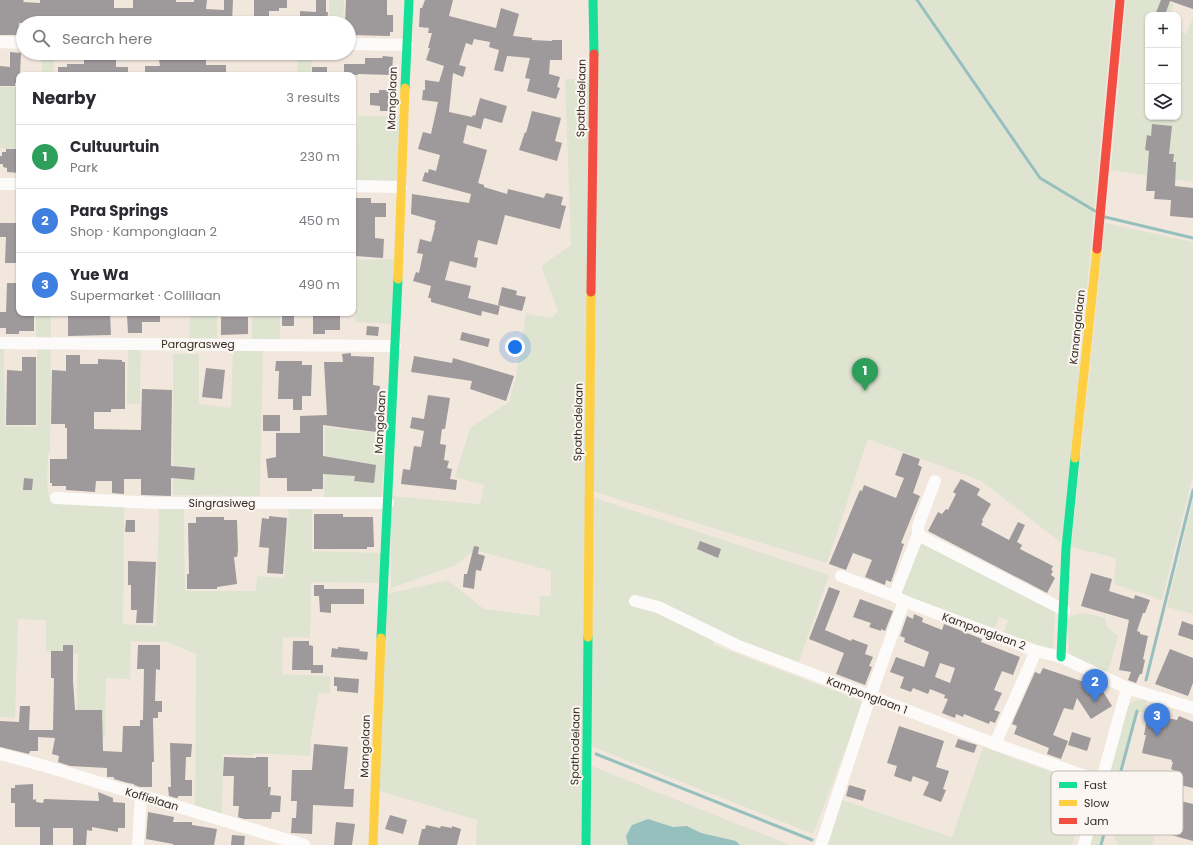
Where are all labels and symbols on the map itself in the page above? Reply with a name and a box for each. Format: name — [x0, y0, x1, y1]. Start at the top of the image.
street label: Spathodelaan — [572, 59, 590, 137]
street label: Mangolaan — [383, 66, 401, 130]
street label: Kanangalaan — [1065, 289, 1089, 365]
street label: Paragrasweg — [161, 336, 235, 352]
your location — [505, 337, 525, 357]
pin: 1 — [852, 358, 878, 391]
street label: Spathodelaan — [569, 383, 587, 461]
street label: Mangolaan — [370, 390, 390, 454]
street label: Singrasiweg — [189, 495, 255, 511]
street label: Kamponglaan 2 — [940, 608, 1028, 654]
pin: 2 — [1082, 669, 1108, 702]
street label: Kamponglaan 1 — [824, 672, 910, 718]
pin: 3 — [1144, 703, 1170, 736]
street label: Spathodelaan — [566, 707, 584, 785]
street label: Mangolaan — [356, 714, 374, 778]
legend — [1051, 771, 1183, 835]
text: Fast — [1084, 777, 1107, 793]
street label: Koffielaan — [123, 783, 181, 815]
text: Slow — [1084, 795, 1109, 811]
text: Jam — [1084, 813, 1109, 829]

